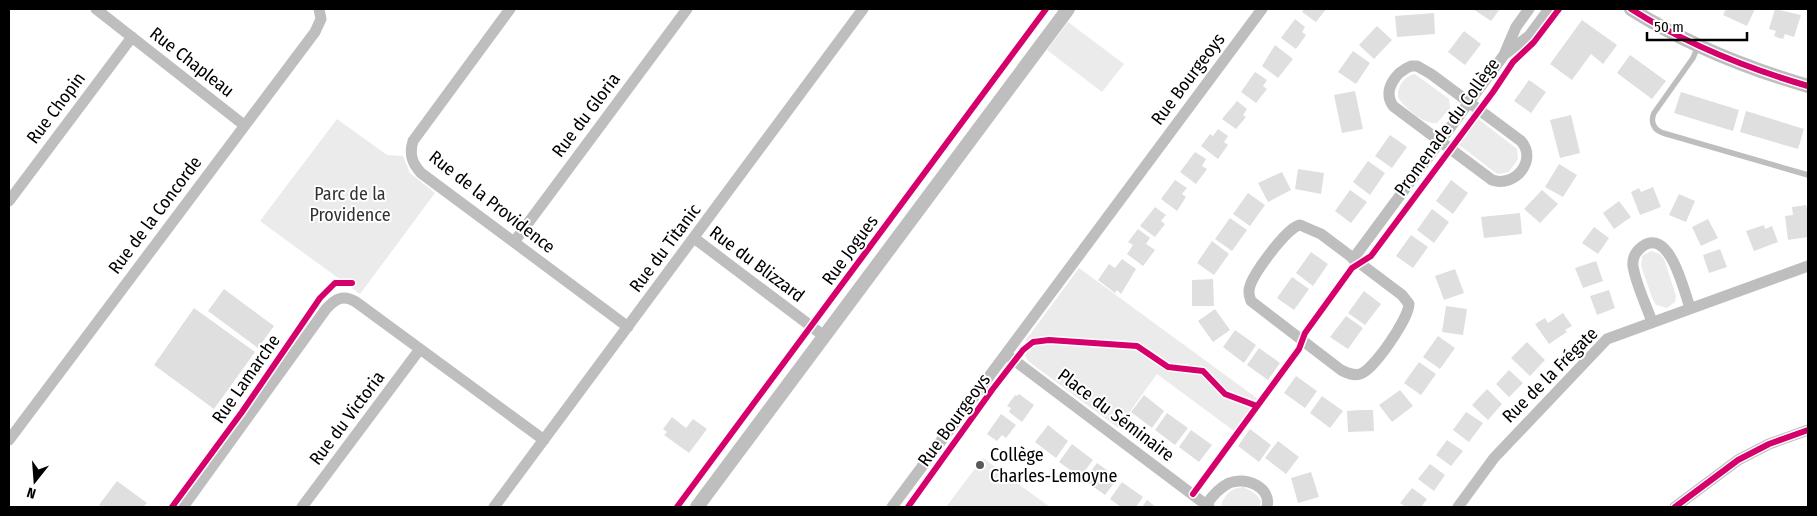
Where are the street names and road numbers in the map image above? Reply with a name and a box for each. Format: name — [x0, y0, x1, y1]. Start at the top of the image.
street label: Rue Chapleau — [146, 22, 238, 102]
street label: Rue Bourgeoys — [1146, 29, 1230, 129]
street label: Promenade du Collège — [1390, 54, 1504, 200]
street label: Rue Chopin — [22, 68, 90, 148]
street label: Rue du Gloria — [547, 68, 625, 161]
street label: Rue de la Providence — [425, 146, 559, 258]
street label: Rue de la Concorde — [104, 152, 206, 278]
street label: Rue du Titanic — [625, 199, 705, 296]
street label: Rue Jogues — [817, 211, 883, 289]
street label: Rue du Blizzard — [705, 221, 809, 307]
street label: Rue de la Frégate — [1498, 323, 1602, 427]
street label: Rue Lamarche — [207, 330, 285, 428]
street label: Place du Séminaire — [1053, 364, 1179, 466]
street label: Rue du Victoria — [305, 367, 390, 469]
street label: Rue Bourgeoys — [913, 369, 995, 471]

